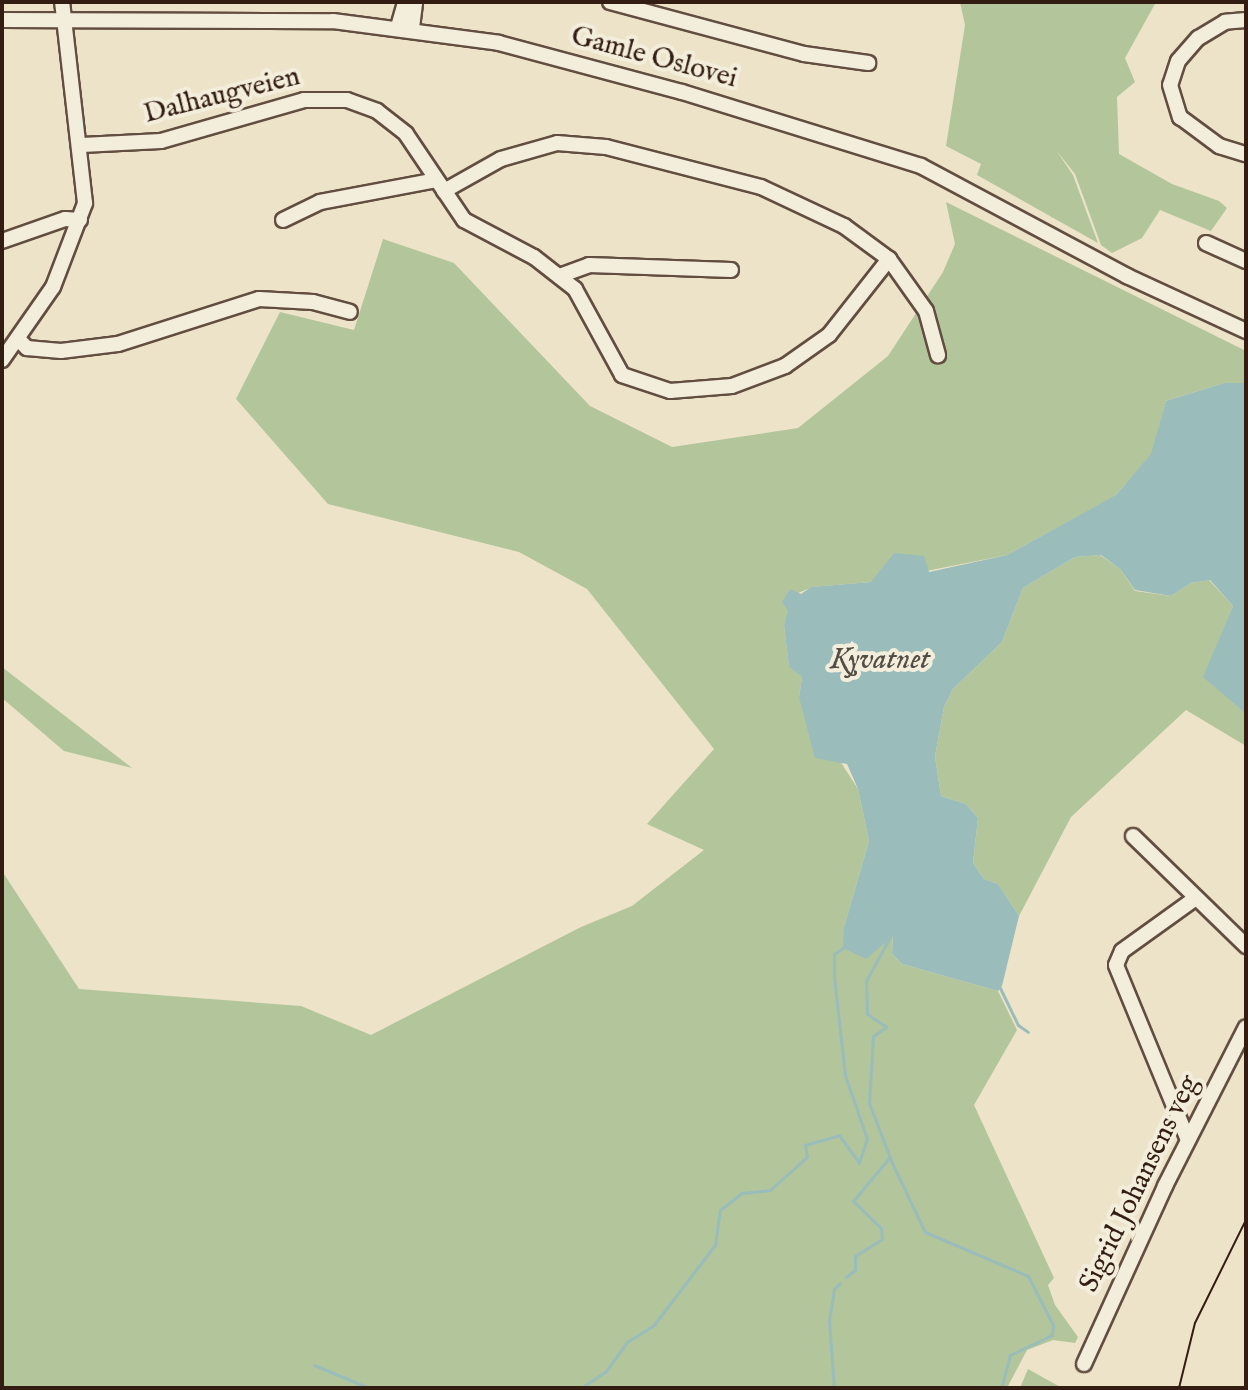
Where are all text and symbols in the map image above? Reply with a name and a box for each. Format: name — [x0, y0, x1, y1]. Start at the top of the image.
street label: Gamle Oslovei — [567, 20, 741, 96]
street label: Dalhaugveien — [140, 60, 304, 132]
water label: Kyvatnet — [830, 642, 930, 678]
street label: Sigrid Johansens veg — [1073, 1070, 1207, 1298]

